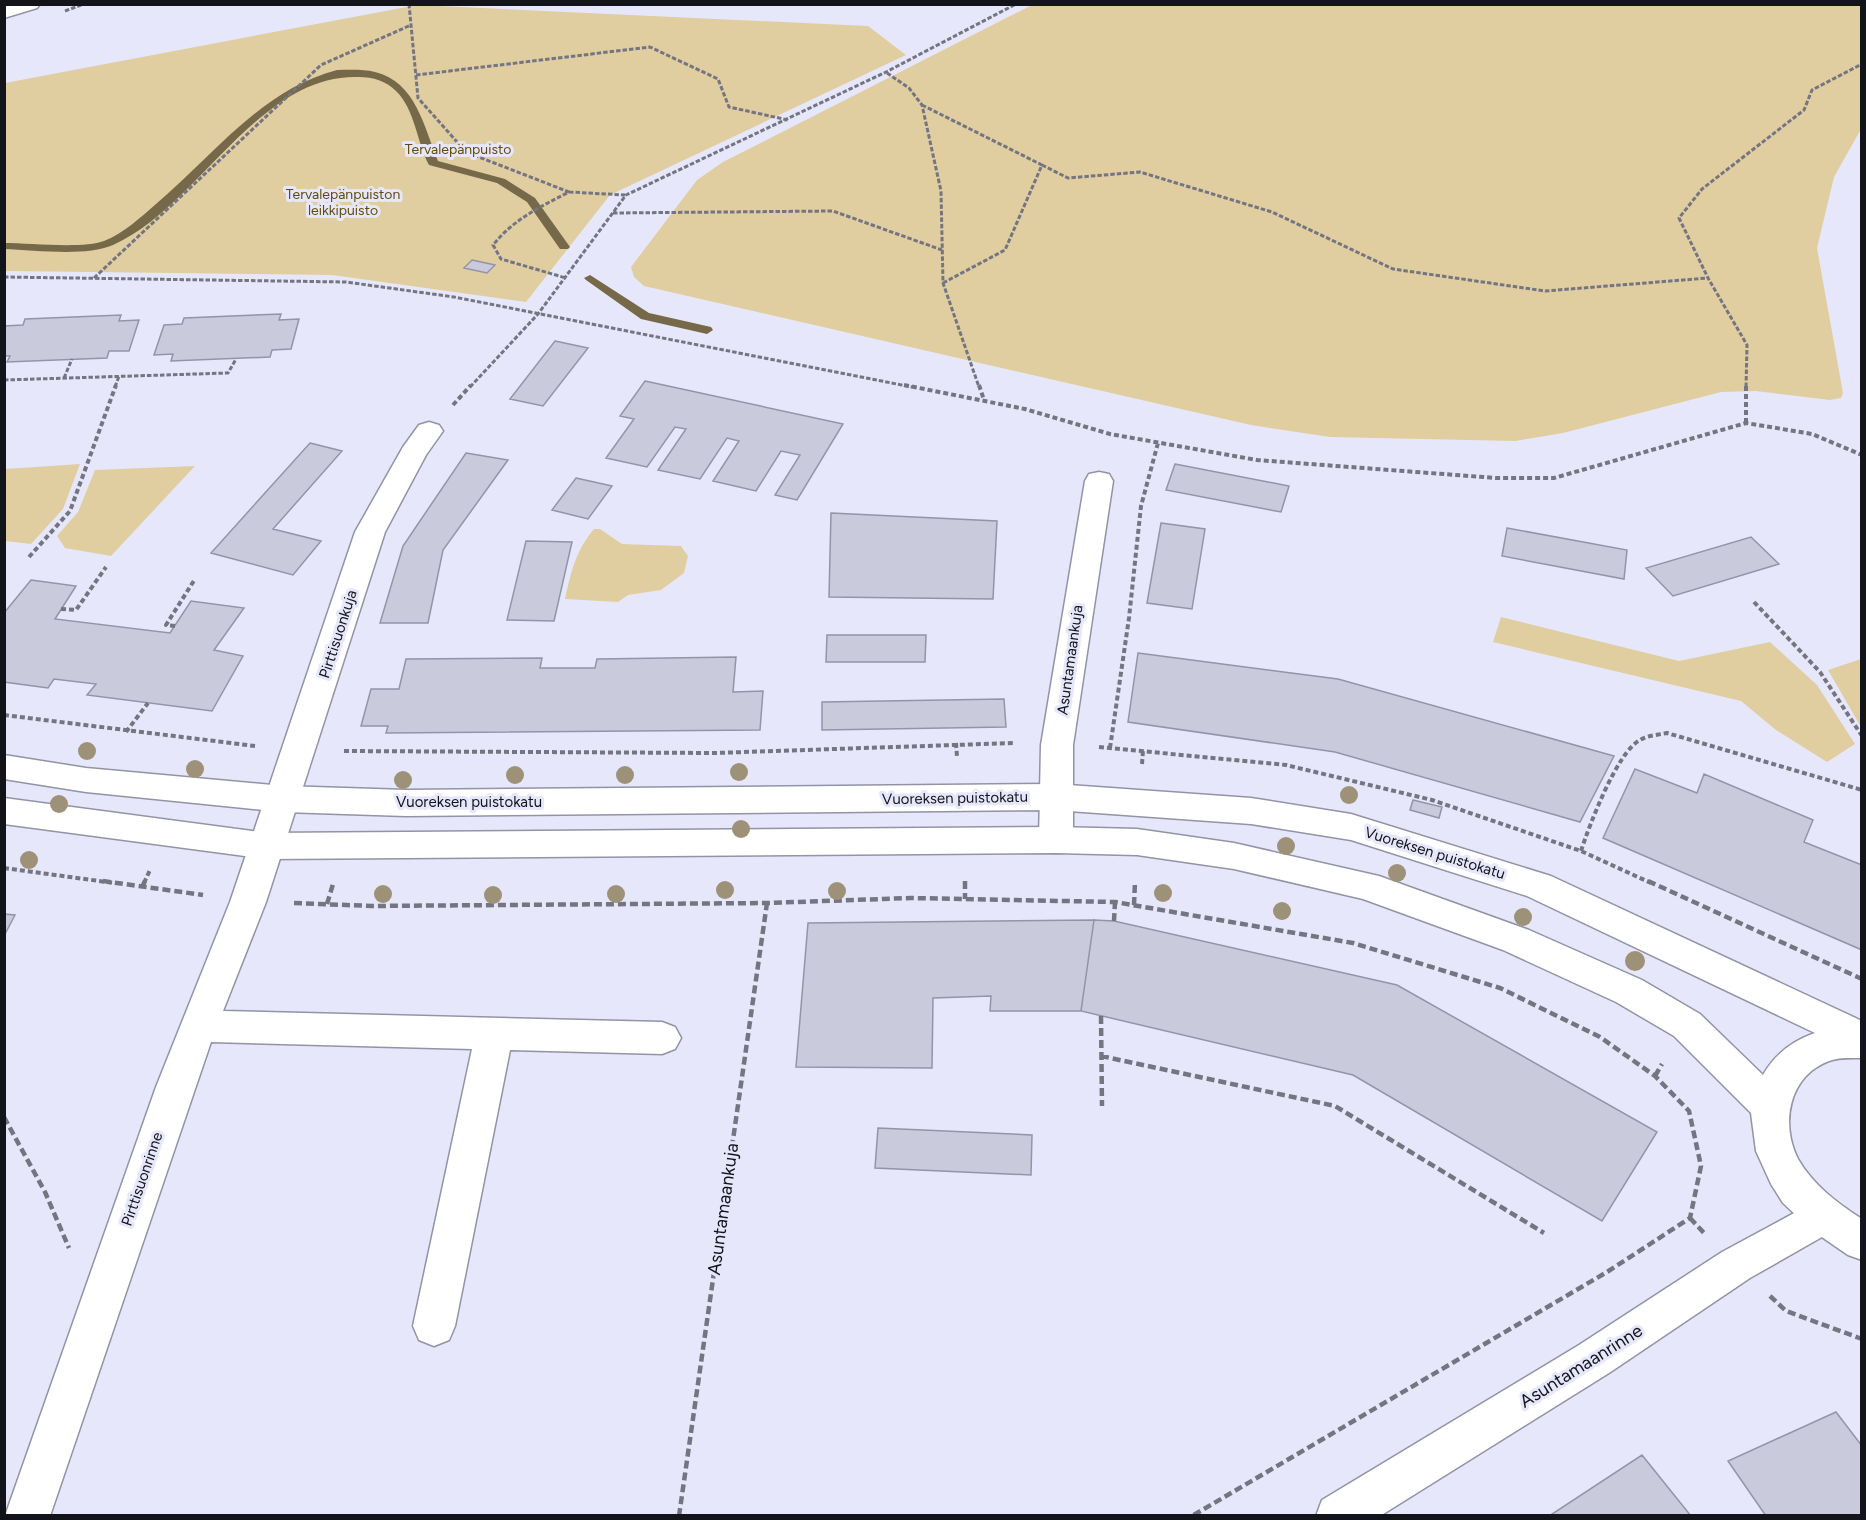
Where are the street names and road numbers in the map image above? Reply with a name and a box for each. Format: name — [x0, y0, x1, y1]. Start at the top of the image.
street label: Pirttisuonkuja — [315, 588, 361, 680]
street label: Asuntamaankuja — [1053, 604, 1087, 716]
street label: Vuoreksen puistokatu — [882, 788, 1028, 808]
street label: Vuoreksen puistokatu — [396, 793, 542, 811]
street label: Vuoreksen puistokatu — [1363, 823, 1507, 883]
street label: Pirttisuonrinne — [118, 1130, 166, 1228]
street label: Asuntamaankuja — [703, 1142, 743, 1276]
street label: Asuntamaanrinne — [1516, 1319, 1647, 1413]

